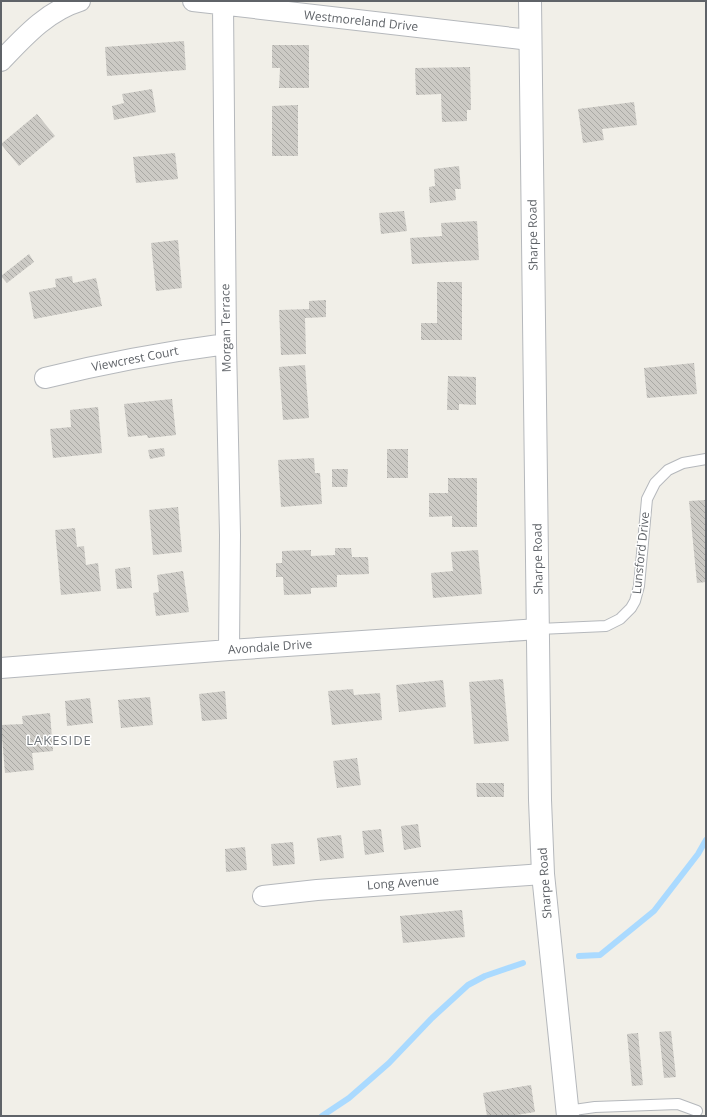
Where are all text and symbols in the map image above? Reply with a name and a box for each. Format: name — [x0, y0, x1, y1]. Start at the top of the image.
street label: Westmoreland Drive — [303, 6, 419, 35]
street label: Sharpe Road — [523, 199, 542, 271]
street label: Morgan Terrace — [216, 283, 235, 373]
street label: Viewcrest Court — [90, 342, 180, 375]
street label: Lunsford Drive — [628, 511, 653, 595]
street label: Sharpe Road — [528, 523, 547, 595]
street label: Avondale Drive — [227, 635, 313, 658]
district label: LAKESIDE — [26, 731, 92, 749]
street label: Sharpe Road — [534, 847, 555, 919]
street label: Long Avenue — [366, 871, 440, 894]

